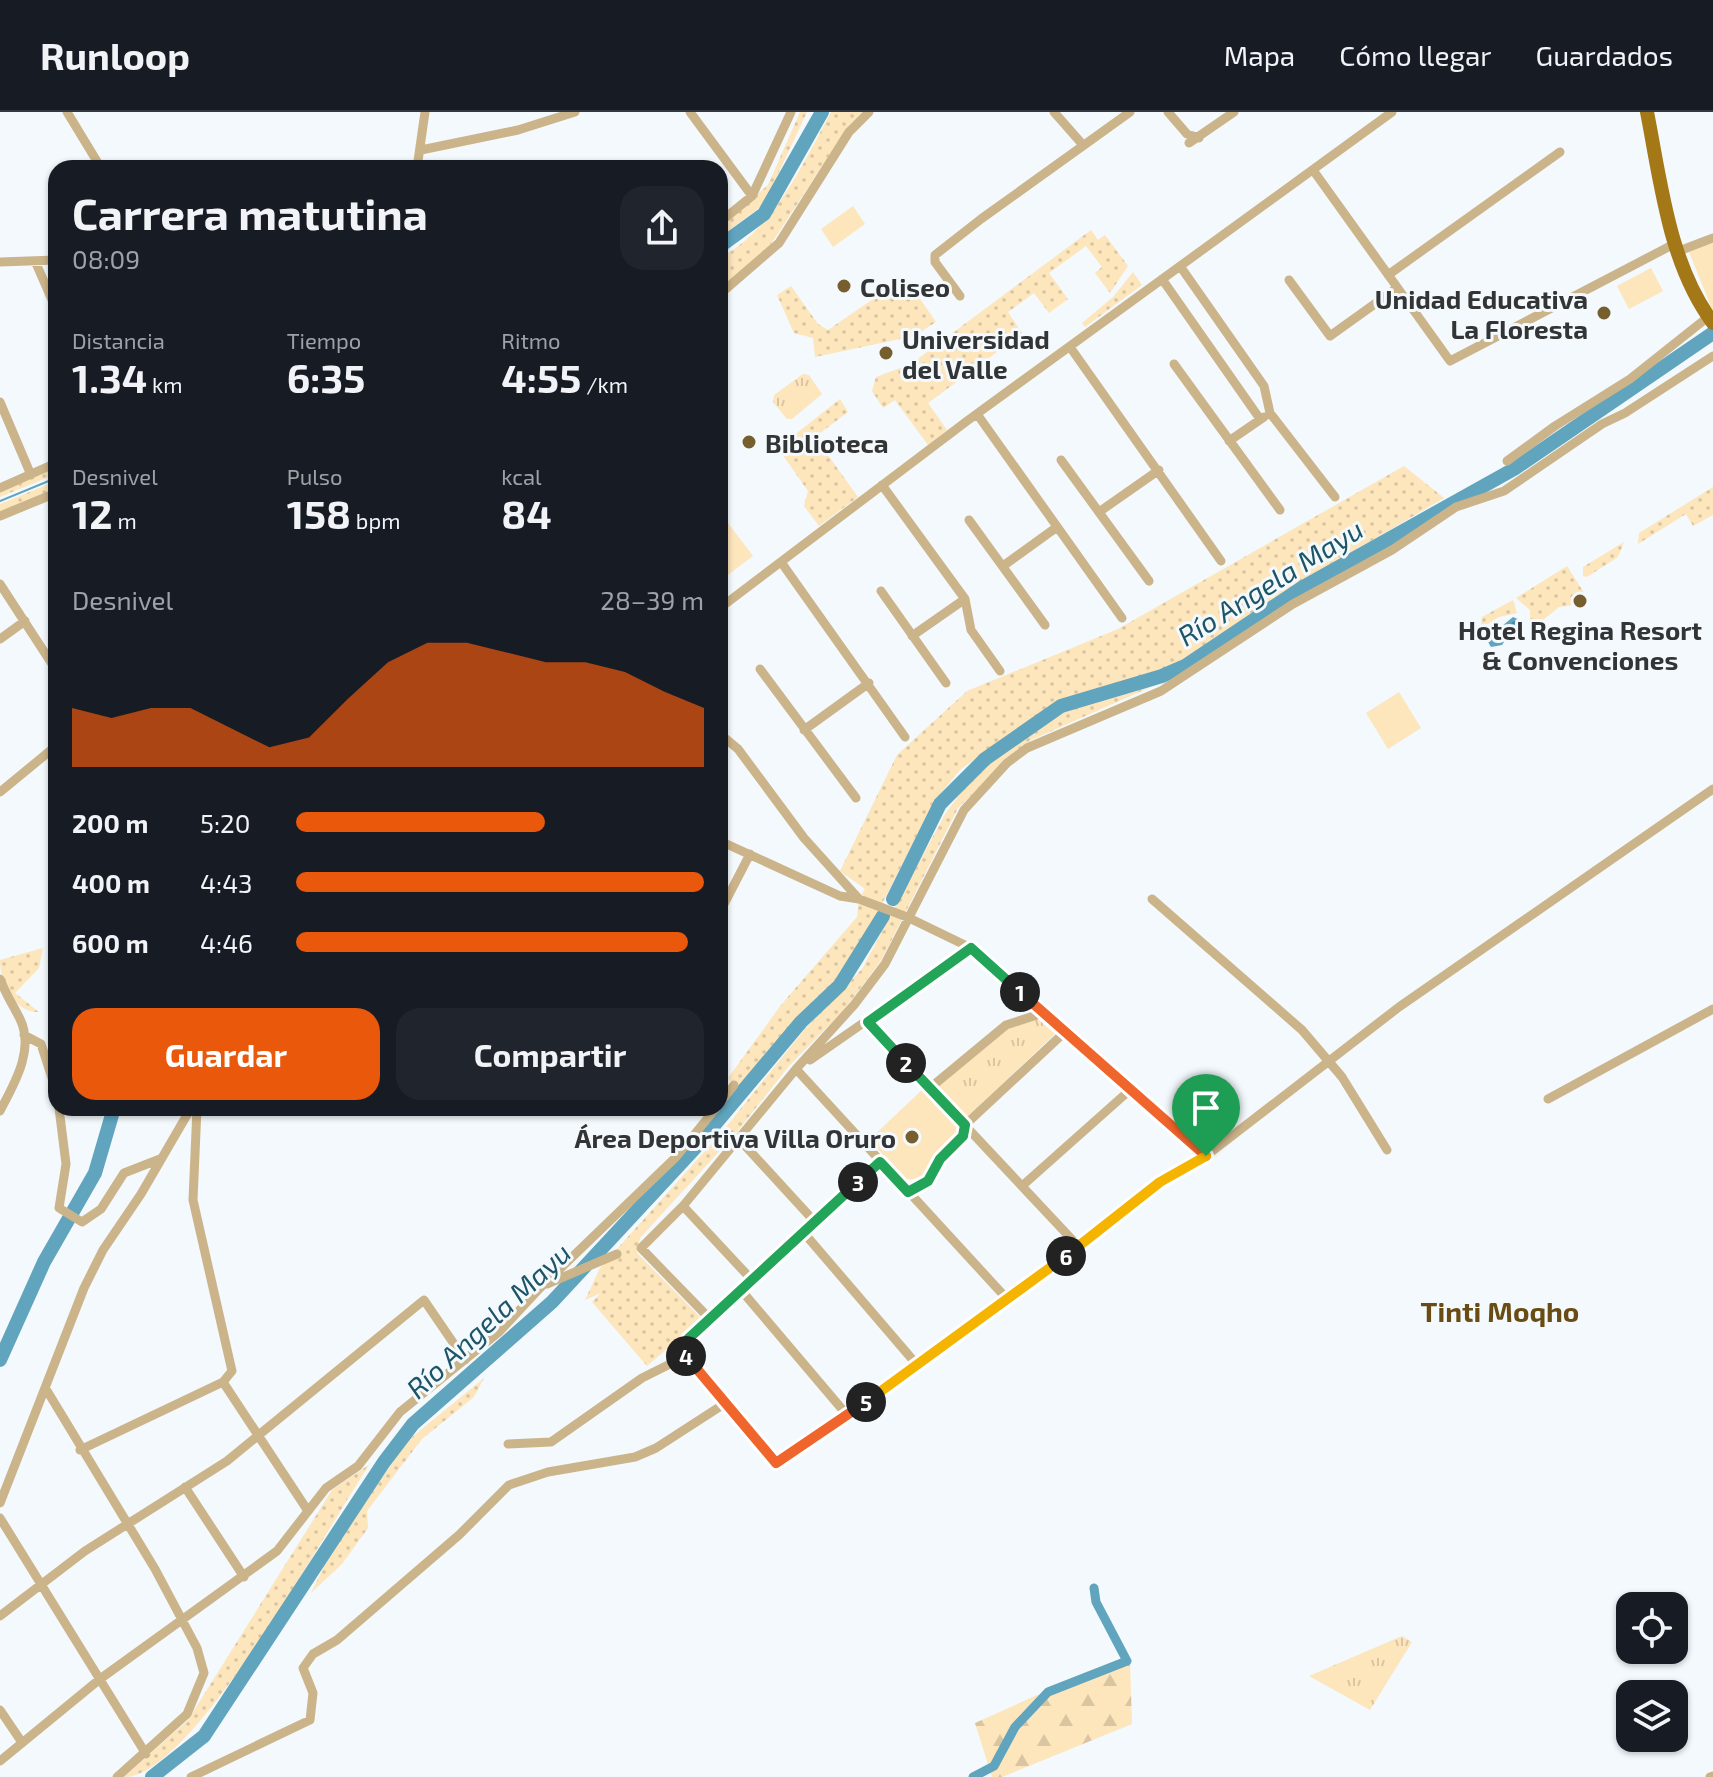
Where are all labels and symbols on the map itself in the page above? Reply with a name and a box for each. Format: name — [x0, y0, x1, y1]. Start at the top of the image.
place label: Coliseo — [860, 271, 950, 302]
marker: Coliseo — [835, 277, 853, 295]
place label: Unidad Educativa La Floresta — [1375, 283, 1588, 344]
marker: Unidad Educativa La Floresta — [1595, 304, 1613, 322]
place label: Universidad del Valle — [902, 323, 1050, 384]
marker: Universidad del Valle — [877, 344, 895, 362]
place label: Biblioteca — [765, 427, 889, 458]
marker: Biblioteca — [740, 433, 758, 451]
water label: Río Angela Mayu — [1171, 511, 1369, 653]
marker: Hotel Regina Resort & Convenciones — [1571, 592, 1589, 610]
place label: Hotel Regina Resort & Convenciones — [1458, 614, 1702, 675]
pin: 1 — [1000, 972, 1040, 1012]
pin: 2 — [886, 1043, 926, 1083]
pin — [1172, 1074, 1240, 1156]
place label: Área Deportiva Villa Oruro — [574, 1122, 896, 1153]
marker: Área Deportiva Villa Oruro — [903, 1128, 921, 1146]
pin: 3 — [838, 1162, 878, 1202]
water label: Río Angela Mayu — [399, 1235, 577, 1405]
pin: 6 — [1046, 1236, 1086, 1276]
district label: Tinti Moqho — [1421, 1294, 1579, 1328]
pin: 4 — [666, 1336, 706, 1376]
pin: 5 — [846, 1382, 886, 1422]

